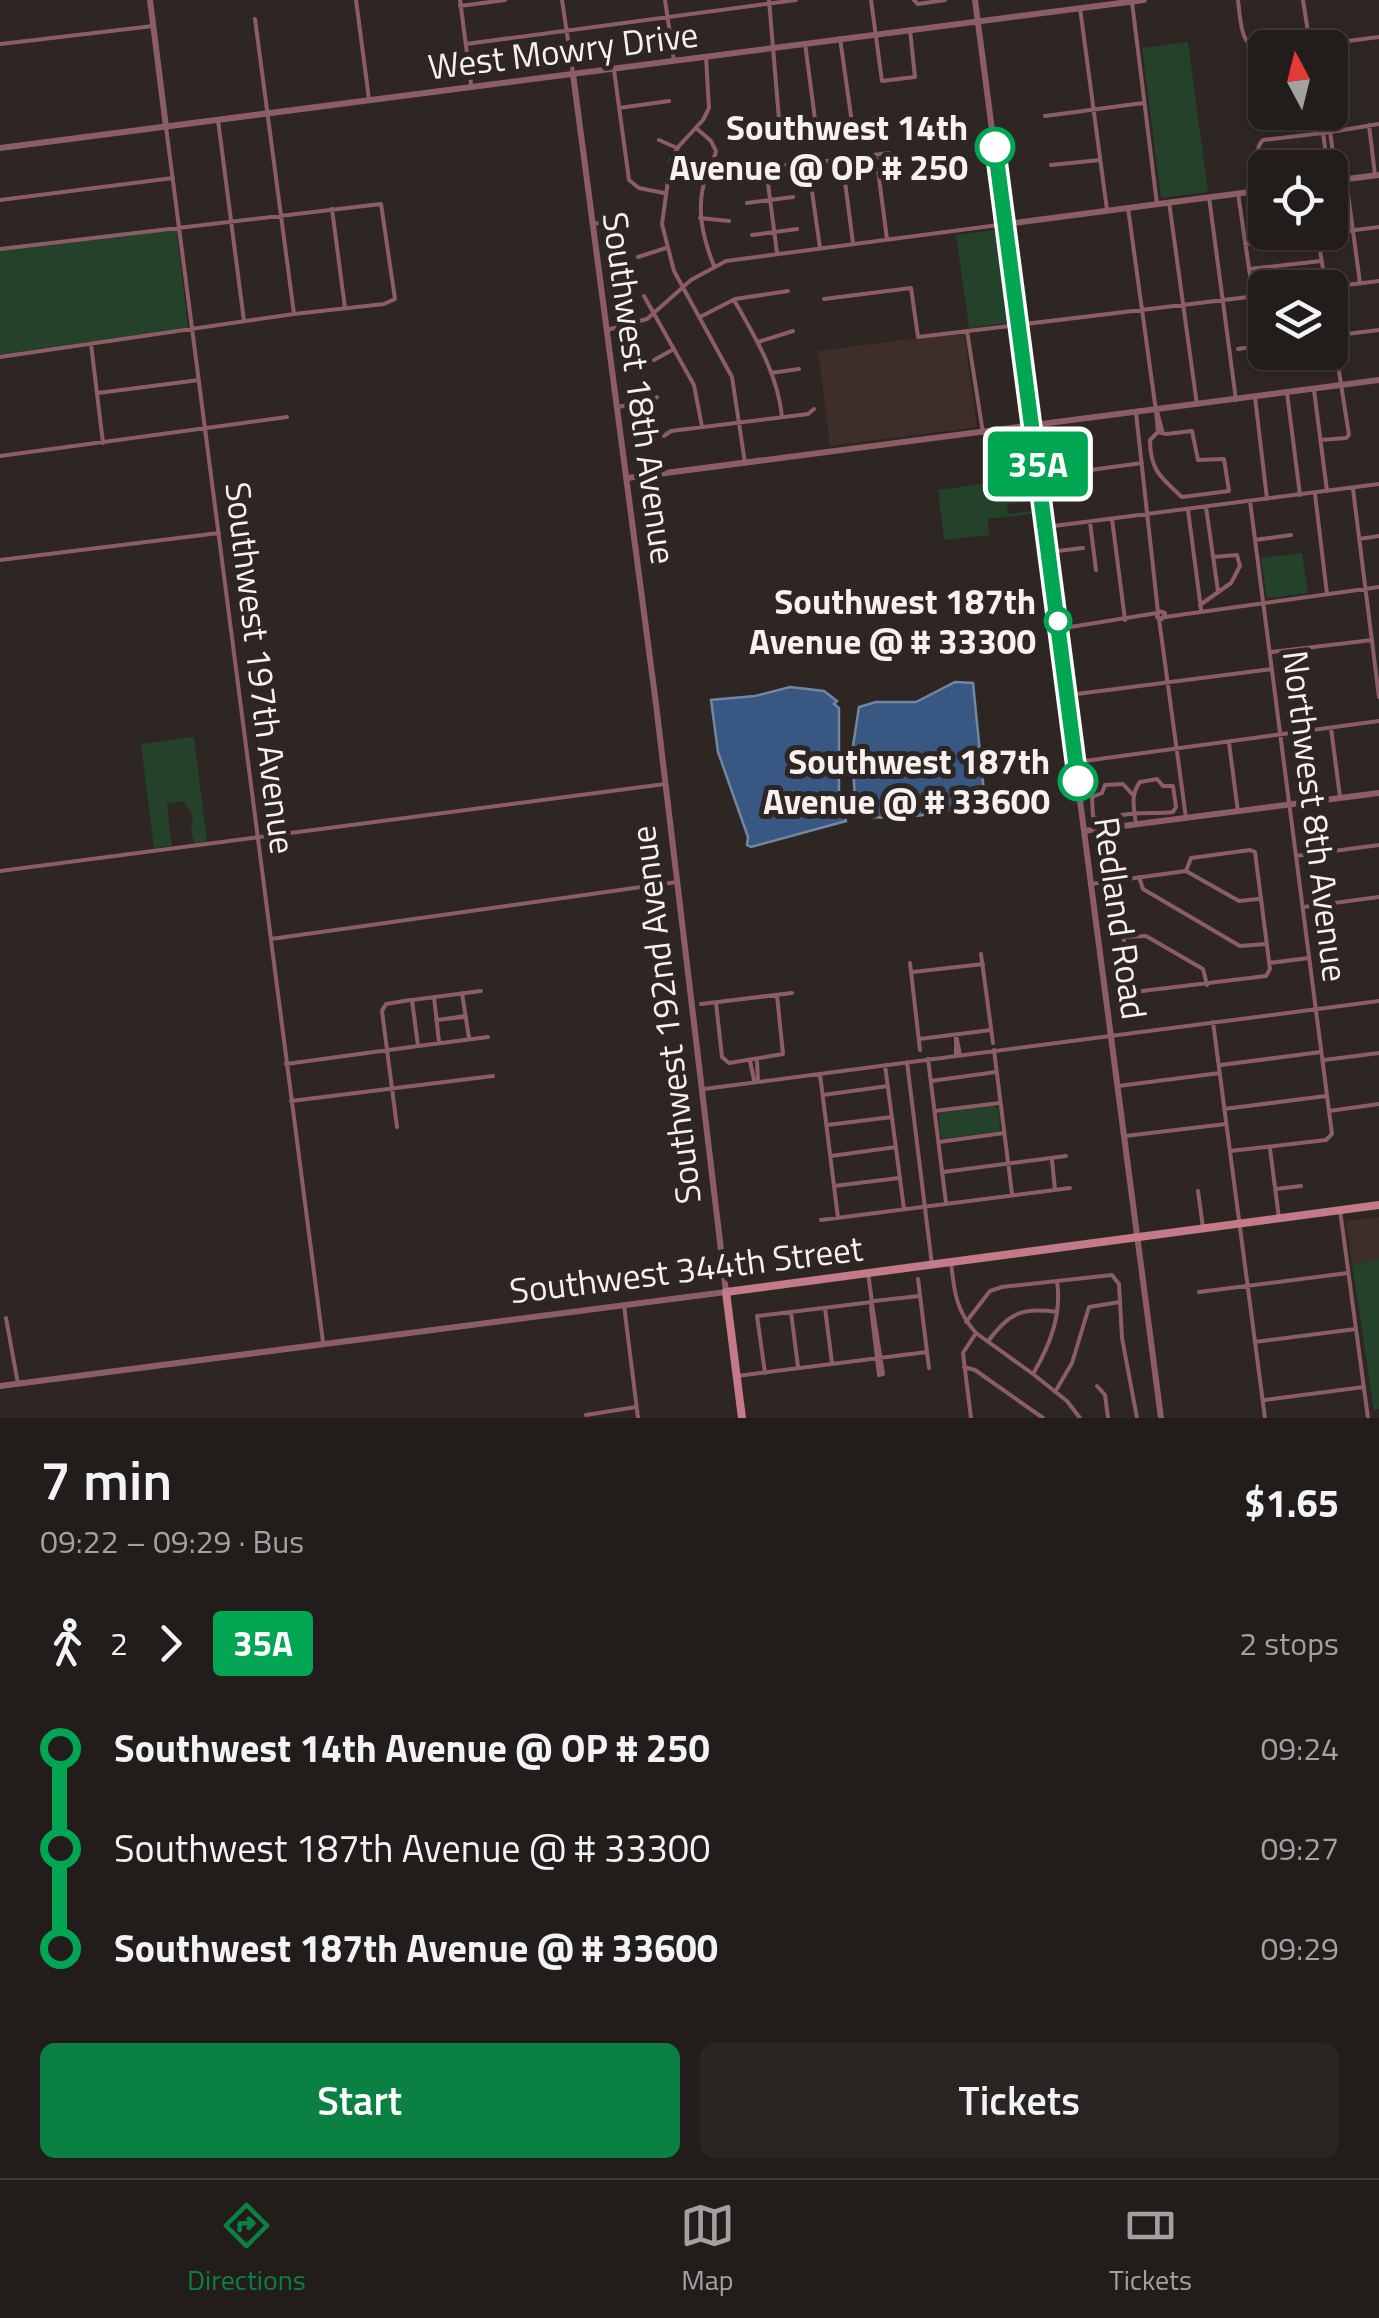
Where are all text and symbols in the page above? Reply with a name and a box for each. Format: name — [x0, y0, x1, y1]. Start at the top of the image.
street label: West Mowry Drive — [425, 7, 701, 93]
north arrow — [1248, 30, 1348, 130]
map controls — [1248, 30, 1348, 370]
place label: Southwest 14th Avenue @ OP # 250 — [669, 100, 968, 194]
marker: Southwest 14th Avenue @ OP # 250 — [976, 128, 1014, 166]
button: locate — [1248, 150, 1348, 250]
street label: Southwest 18th Avenue — [589, 209, 691, 567]
button: layers — [1248, 270, 1348, 370]
line badge: 35A — [980, 432, 1096, 496]
text: 35A — [1008, 437, 1068, 491]
street label: Southwest 197th Avenue — [211, 479, 311, 857]
place label: Southwest 187th Avenue @ # 33300 — [749, 574, 1036, 668]
marker: Southwest 187th Avenue @ # 33300 — [1045, 608, 1071, 634]
street label: Northwest 8th Avenue — [1269, 647, 1363, 985]
place label: Southwest 187th Avenue @ # 33600 — [763, 734, 1050, 828]
marker: Southwest 187th Avenue @ # 33600 — [1059, 762, 1097, 800]
street label: Redland Road — [1080, 813, 1162, 1023]
street label: Southwest 192nd Avenue — [615, 823, 715, 1207]
street label: Southwest 344th Street — [506, 1221, 866, 1317]
text: 7 min — [40, 1438, 172, 1521]
text: $1.65 — [1244, 1474, 1339, 1532]
text: 09:22 – 09:29 · Bus — [40, 1517, 304, 1565]
icon: walk — [40, 1616, 95, 1671]
icon: forward — [143, 1616, 198, 1671]
text: 35A — [233, 1616, 293, 1670]
text: 2 — [110, 1619, 128, 1667]
text: 2 stops — [1239, 1619, 1339, 1667]
text: Southwest 14th Avenue @ OP # 250 — [114, 1719, 710, 1777]
text: 09:24 — [1260, 1724, 1339, 1772]
text: Southwest 187th Avenue @ # 33300 — [114, 1819, 710, 1877]
text: 09:27 — [1260, 1824, 1339, 1872]
text: Southwest 187th Avenue @ # 33600 — [114, 1919, 718, 1977]
text: 09:29 — [1260, 1924, 1339, 1972]
button: Start — [40, 2043, 680, 2158]
button: Tickets — [700, 2043, 1339, 2158]
tab: Directions — [187, 2198, 306, 2301]
tab: Map — [680, 2198, 735, 2301]
tab: Tickets — [1109, 2198, 1192, 2301]

